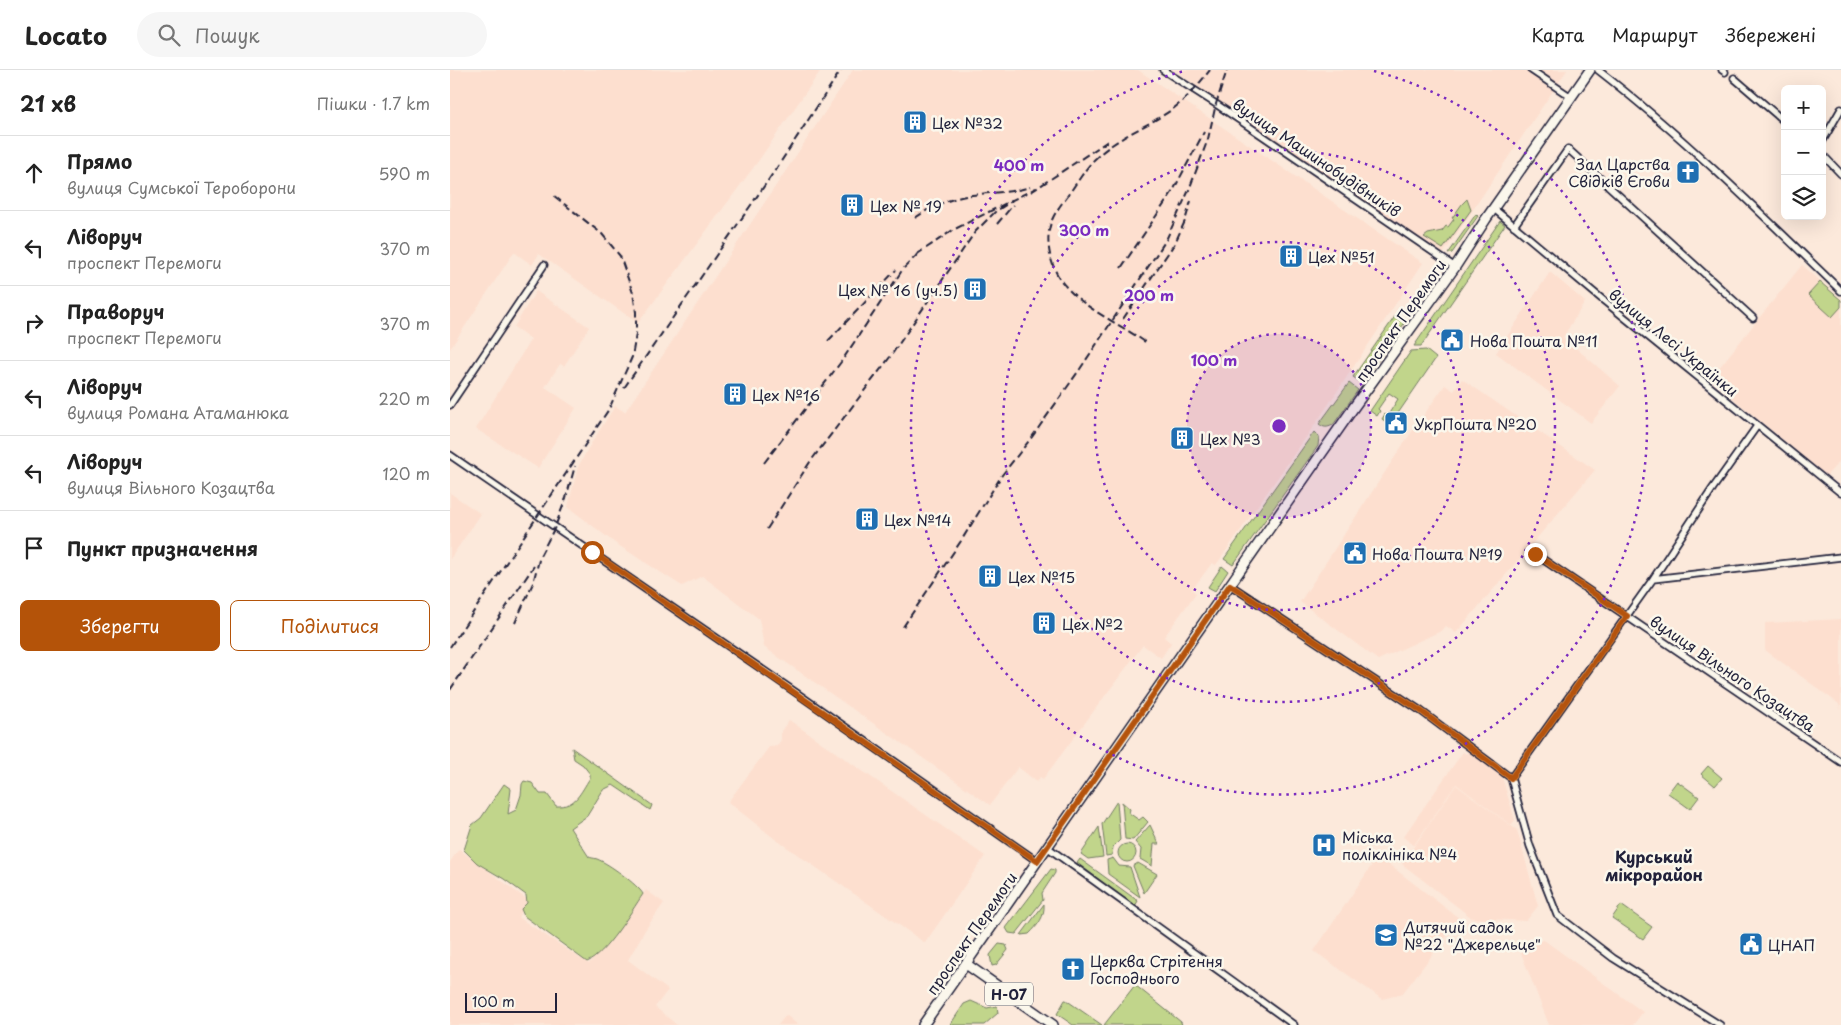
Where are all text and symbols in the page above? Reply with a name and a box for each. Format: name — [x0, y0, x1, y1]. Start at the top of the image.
search box — [137, 12, 487, 57]
text: Locato — [25, 17, 107, 53]
icon: search — [155, 21, 183, 49]
text: Пошук — [195, 21, 260, 49]
text: Карта — [1531, 21, 1584, 48]
text: Маршрут — [1612, 21, 1697, 48]
text: Збережені — [1725, 21, 1816, 48]
map controls — [1781, 85, 1826, 220]
button: + — [1781, 85, 1826, 130]
text: 21 хв — [20, 87, 76, 119]
text: Пішки · 1.7 km — [317, 91, 430, 115]
street label: вулиця Машинобудівників — [1228, 92, 1406, 222]
building icon: Цех №32 — [902, 109, 928, 135]
place label: Цех №32 — [932, 111, 1003, 134]
button: − — [1781, 130, 1826, 175]
text: Прямо — [67, 147, 132, 175]
place label: Зал Царства Свідків Єгови — [1568, 152, 1671, 192]
text: 400 m — [994, 153, 1044, 176]
icon: ahead — [20, 159, 48, 187]
church icon: Зал Царства Свідків Єгови — [1675, 159, 1701, 185]
text: 590 m — [378, 161, 430, 185]
text: вулиця Сумської Тероборони — [67, 175, 296, 199]
button: layers — [1781, 175, 1826, 220]
building icon: Цех № 19 — [839, 192, 865, 218]
place label: Цех № 19 — [870, 194, 942, 217]
text: 300 m — [1059, 218, 1109, 241]
text: Ліворуч — [67, 222, 143, 250]
icon: left — [20, 234, 48, 262]
text: 370 m — [380, 236, 430, 260]
building icon: Цех №51 — [1278, 243, 1304, 269]
place label: Цех №51 — [1308, 245, 1375, 268]
text: проспект Перемоги — [67, 250, 222, 274]
street label: проспект Перемоги — [1349, 254, 1451, 386]
building icon: Цех № 16 (уч.5) — [962, 276, 988, 302]
place label: Цех № 16 (уч.5) — [838, 278, 958, 301]
text: 200 m — [1124, 283, 1174, 306]
street label: вулиця Лесі Українки — [1604, 283, 1744, 401]
text: Праворуч — [67, 297, 164, 325]
icon: right — [20, 309, 48, 337]
text: 370 m — [380, 311, 430, 335]
text: проспект Перемоги — [67, 325, 222, 349]
public building icon: Нова Пошта №11 — [1439, 327, 1465, 353]
place label: Нова Пошта №11 — [1470, 329, 1598, 352]
text: 100 m — [1191, 348, 1237, 371]
text: Ліворуч — [67, 372, 143, 400]
building icon: Цех №16 — [722, 381, 748, 407]
place label: Цех №16 — [752, 383, 820, 406]
icon: left — [20, 384, 48, 412]
text: 220 m — [379, 386, 430, 410]
text: вулиця Романа Атаманюка — [67, 400, 289, 424]
public building icon: УкрПошта №20 — [1383, 410, 1409, 436]
place label: УкрПошта №20 — [1414, 412, 1537, 435]
centre of rings — [1270, 417, 1288, 435]
building icon: Цех №3 — [1169, 425, 1195, 451]
place label: Цех №3 — [1200, 427, 1261, 450]
text: Ліворуч — [67, 447, 143, 475]
icon: left — [20, 459, 48, 487]
text: 120 m — [383, 461, 430, 485]
text: вулиця Вільного Козацтва — [67, 475, 275, 499]
building icon: Цех №14 — [854, 506, 880, 532]
place label: Цех №14 — [884, 508, 952, 531]
icon: arrive — [20, 534, 48, 562]
text: Пункт призначення — [67, 534, 258, 562]
public building icon: Нова Пошта №19 — [1342, 540, 1368, 566]
route start — [581, 541, 604, 564]
place label: Нова Пошта №19 — [1372, 542, 1502, 565]
route end — [1524, 543, 1547, 566]
building icon: Цех №15 — [977, 563, 1003, 589]
place label: Цех №15 — [1008, 565, 1075, 588]
button: Зберегти — [20, 600, 220, 651]
button: Поділитися — [230, 600, 430, 651]
street label: вулиця Вільного Козацтва — [1646, 609, 1821, 737]
building icon: Цех №2 — [1031, 610, 1057, 636]
place label: Цех №2 — [1062, 612, 1123, 635]
place label: Міська поліклініка №4 — [1342, 825, 1457, 865]
hospital icon: Міська поліклініка №4 — [1311, 832, 1337, 858]
district label: Курський мікрорайон — [1605, 844, 1703, 886]
street label: проспект Перемоги — [920, 867, 1022, 999]
place label: Дитячий садок №22 "Джерельце" — [1403, 915, 1541, 955]
school or university icon: Дитячий садок №22 "Джерельце" — [1373, 922, 1399, 948]
public building icon: ЦНАП — [1738, 931, 1764, 957]
place label: ЦНАП — [1768, 933, 1815, 956]
place label: Церква Стрітення Господнього — [1090, 949, 1223, 989]
church icon: Церква Стрітення Господнього — [1060, 956, 1086, 982]
road number: Н-07 — [985, 982, 1033, 1006]
scale bar — [465, 990, 558, 1013]
text: 100 m — [472, 991, 515, 1012]

